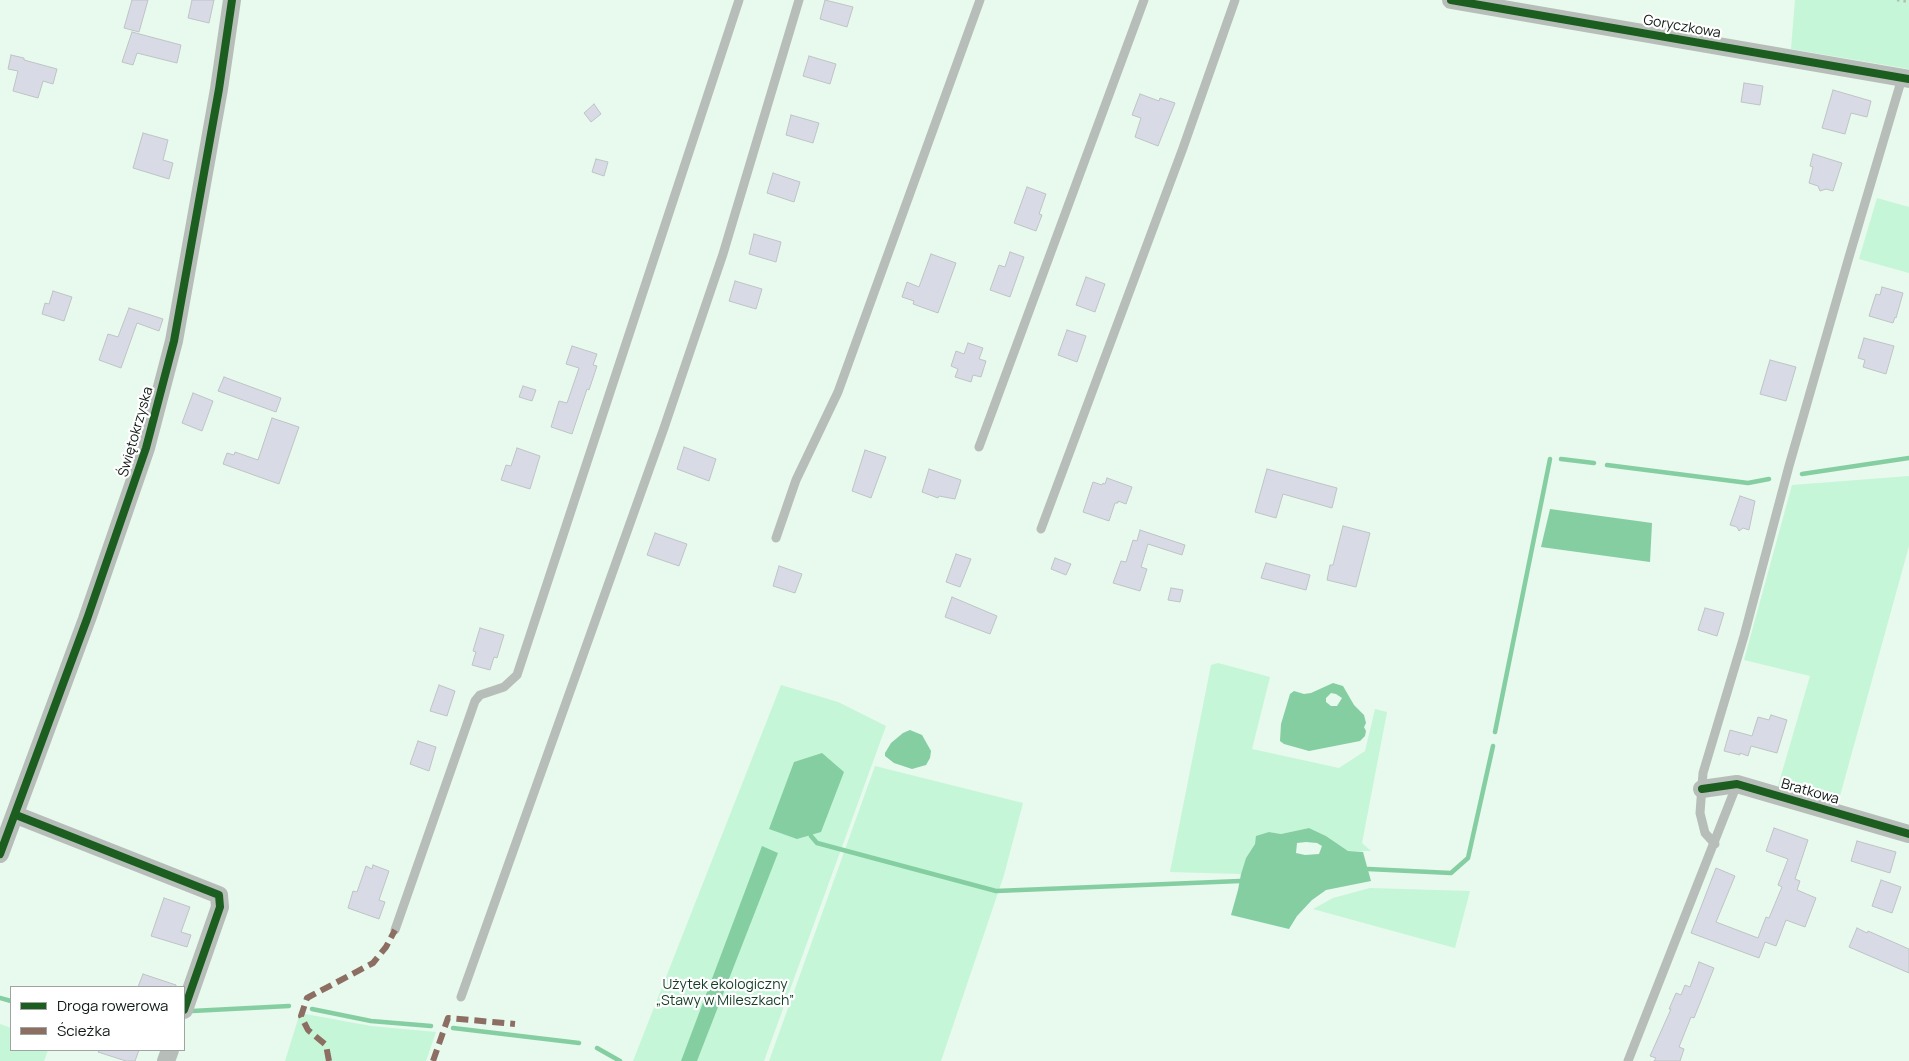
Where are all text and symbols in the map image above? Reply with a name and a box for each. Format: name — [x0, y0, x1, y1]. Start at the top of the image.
street label: Goryczkowa — [1642, 12, 1722, 42]
street label: Świętokrzyska — [115, 385, 157, 479]
street label: Bratkowa — [1779, 776, 1841, 808]
park label: Użytek ekologiczny „Stawy w Mileszkach” — [656, 977, 794, 1010]
legend — [10, 986, 185, 1051]
text: Droga rowerowa — [57, 995, 168, 1016]
text: Ścieżka — [57, 1020, 110, 1041]

